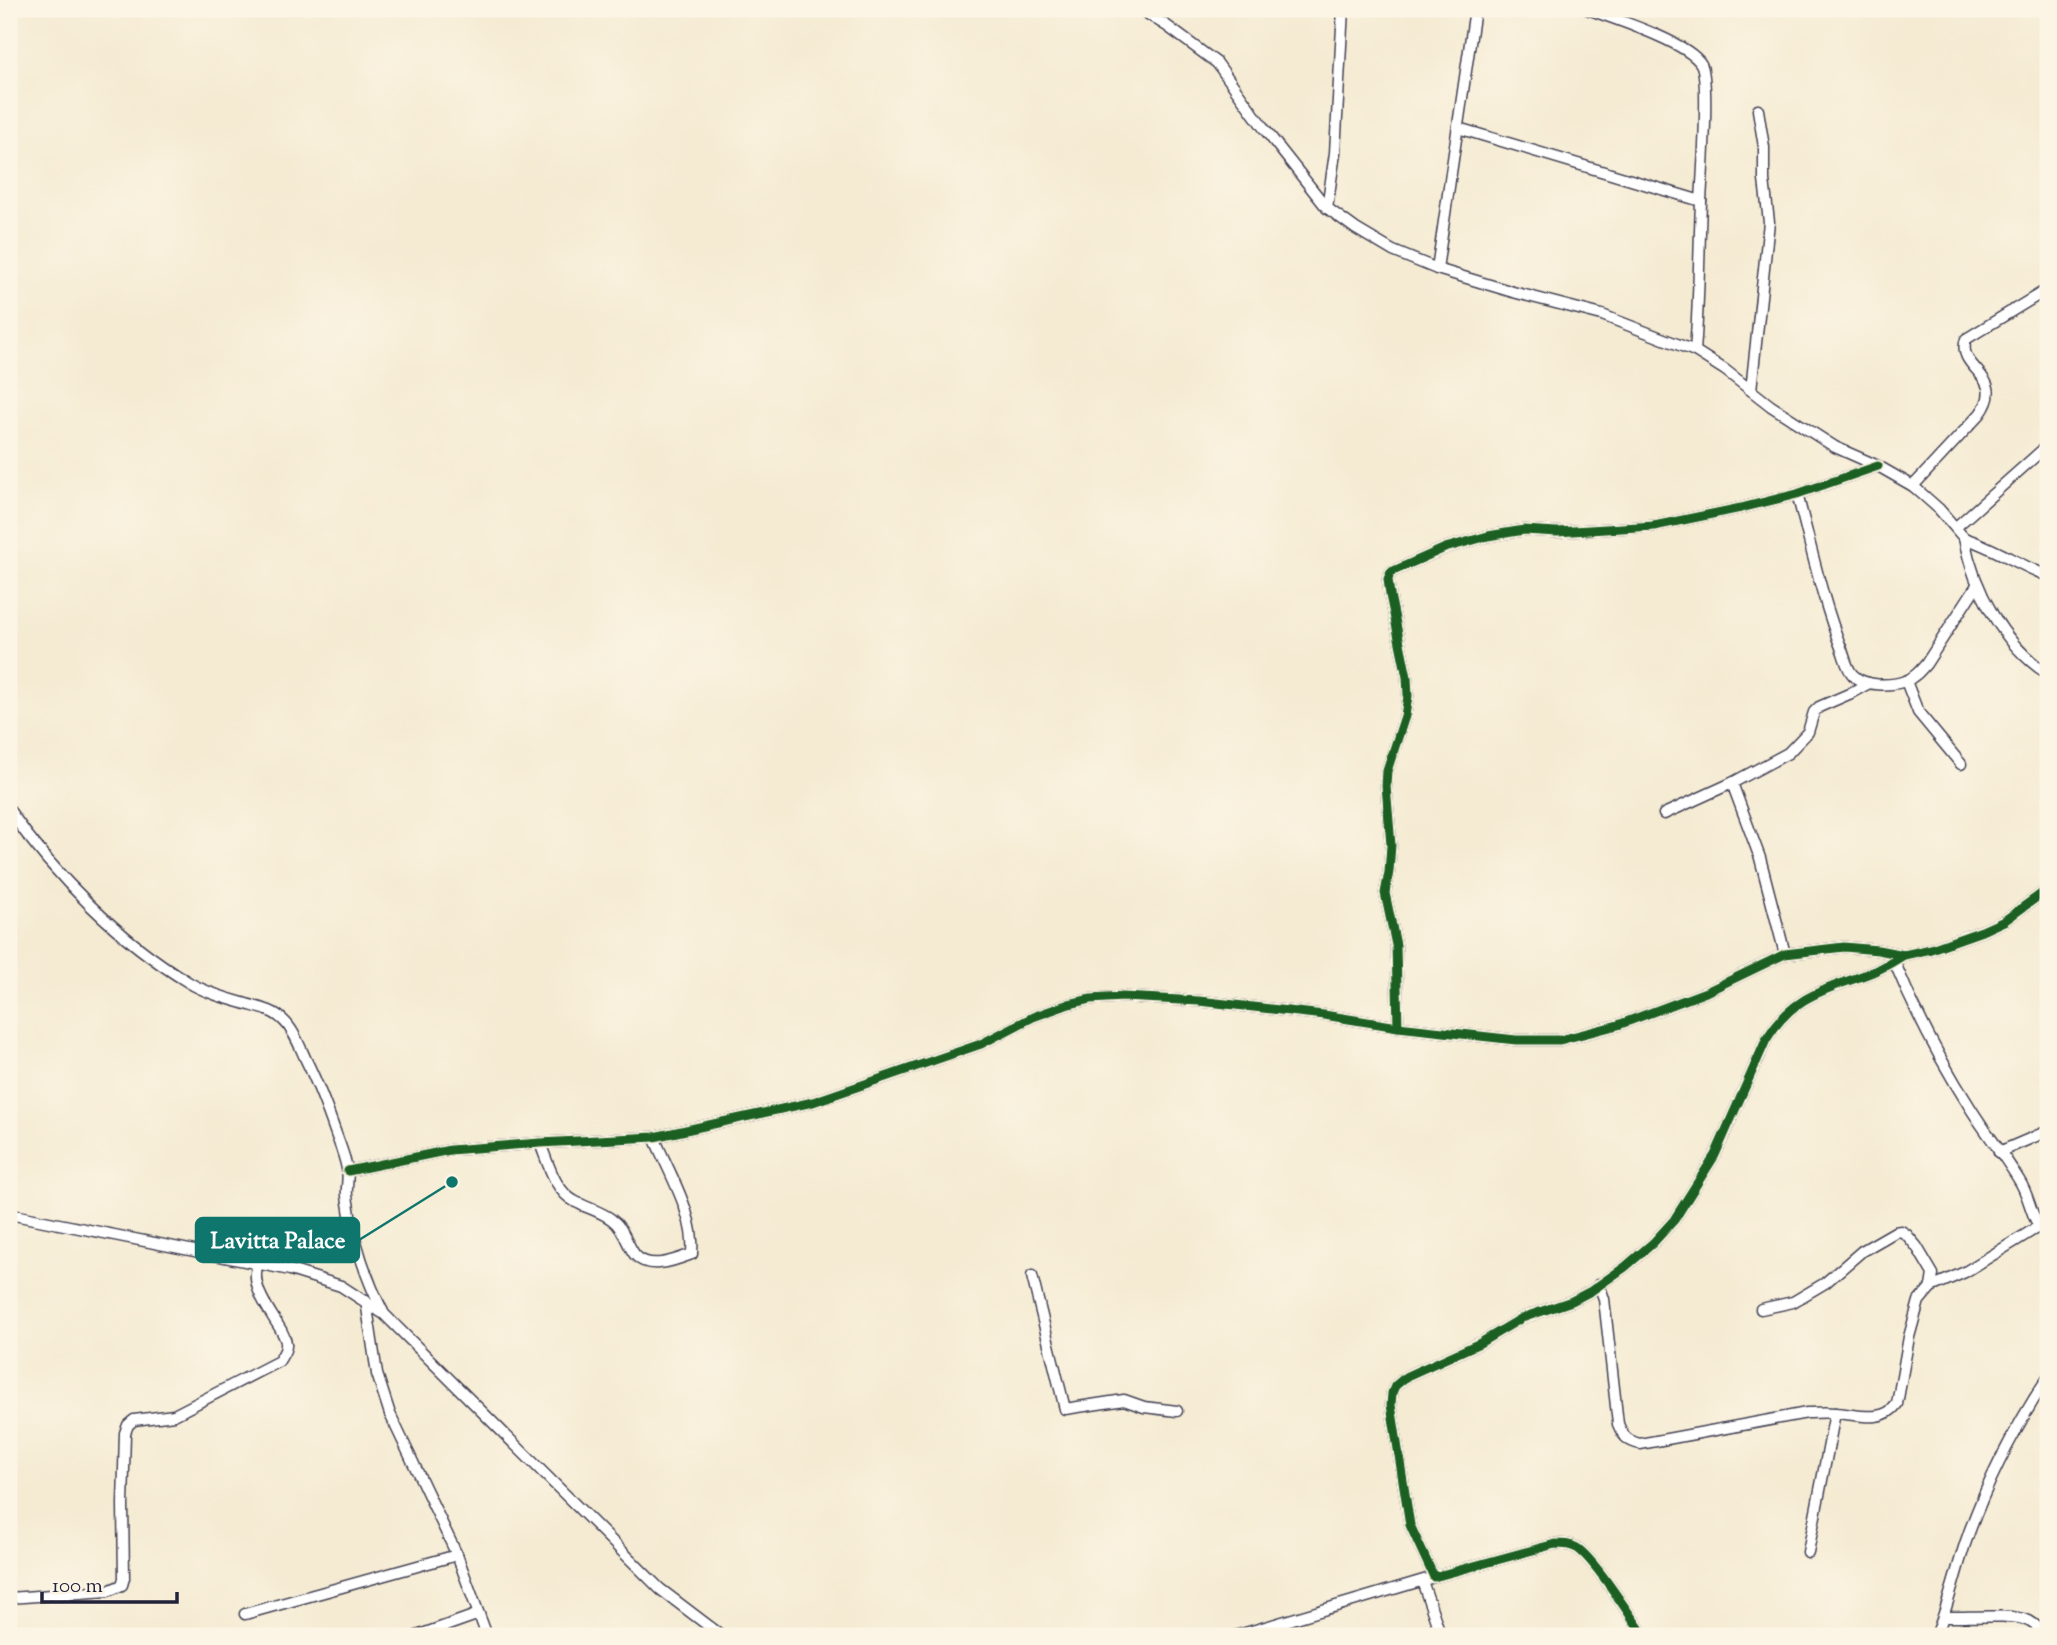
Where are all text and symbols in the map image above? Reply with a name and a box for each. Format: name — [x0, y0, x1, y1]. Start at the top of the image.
callout: Lavitta Palace — [196, 1218, 359, 1262]
text: Lavitta Palace — [211, 1226, 346, 1259]
scale bar — [42, 1561, 177, 1605]
text: 100 m — [52, 1572, 103, 1602]

